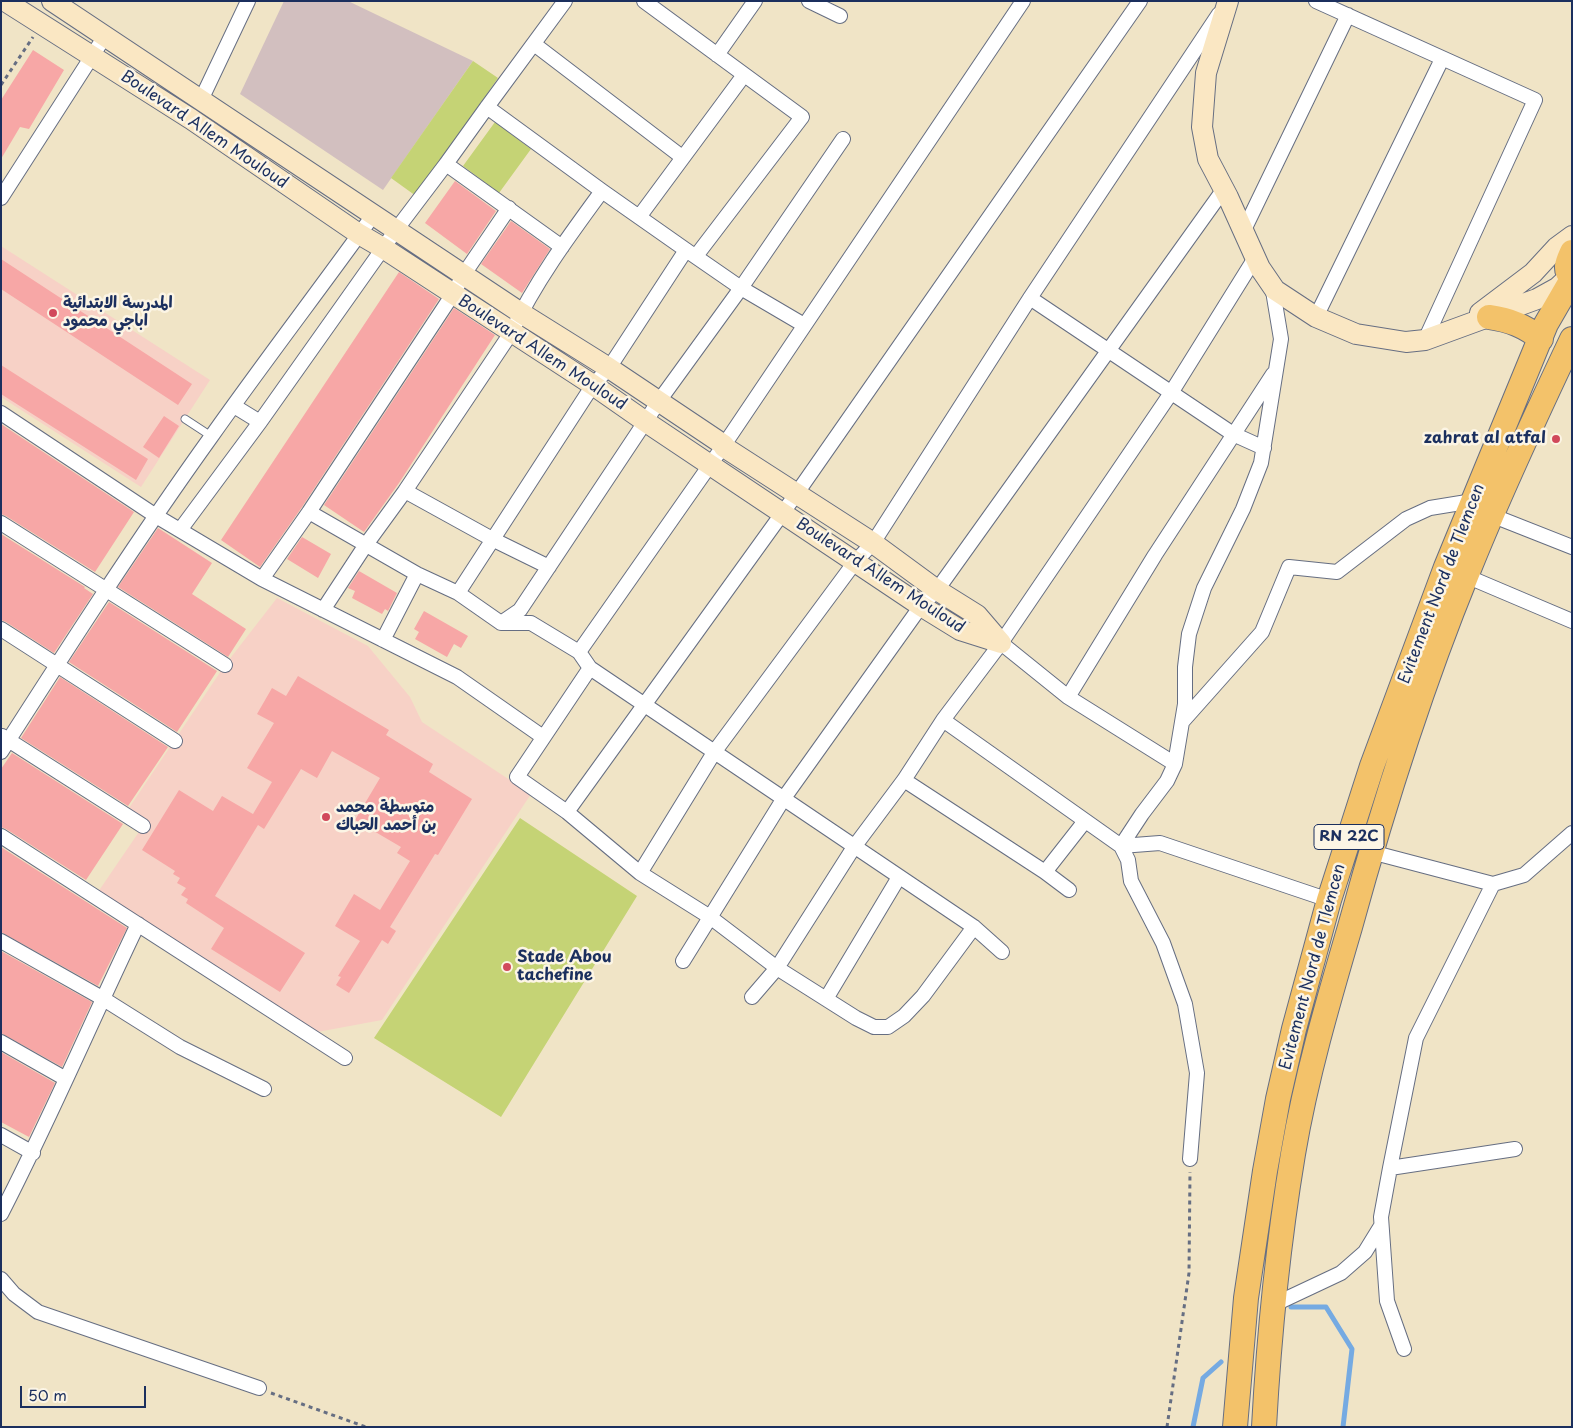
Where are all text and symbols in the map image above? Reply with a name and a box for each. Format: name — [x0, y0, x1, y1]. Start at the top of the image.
street label: Boulevard Allem Mouloud — [117, 67, 291, 193]
street label: Boulevard Allem Mouloud — [454, 291, 630, 415]
place label: المدرسة الابتدائية اباجي محمود — [63, 294, 172, 332]
marker: المدرسة الابتدائية اباجي محمود — [47, 307, 59, 319]
place label: zahrat al atfal — [1424, 429, 1546, 449]
marker: zahrat al atfal — [1550, 433, 1562, 445]
street label: Evitement Nord de Tlemcen — [1395, 481, 1489, 687]
street label: Boulevard Allem Mouloud — [792, 514, 968, 638]
place label: متوسطة محمد بن أحمد الحباك — [336, 798, 436, 836]
marker: متوسطة محمد بن أحمد الحباك — [320, 811, 332, 823]
road number: RN 22C — [1314, 824, 1384, 850]
street label: Evitement Nord de Tlemcen — [1276, 862, 1350, 1072]
place label: Stade Abou tachefine — [517, 948, 612, 986]
marker: Stade Abou tachefine — [501, 961, 513, 973]
scale bar — [22, 1376, 149, 1408]
text: 50 m — [28, 1383, 67, 1406]

